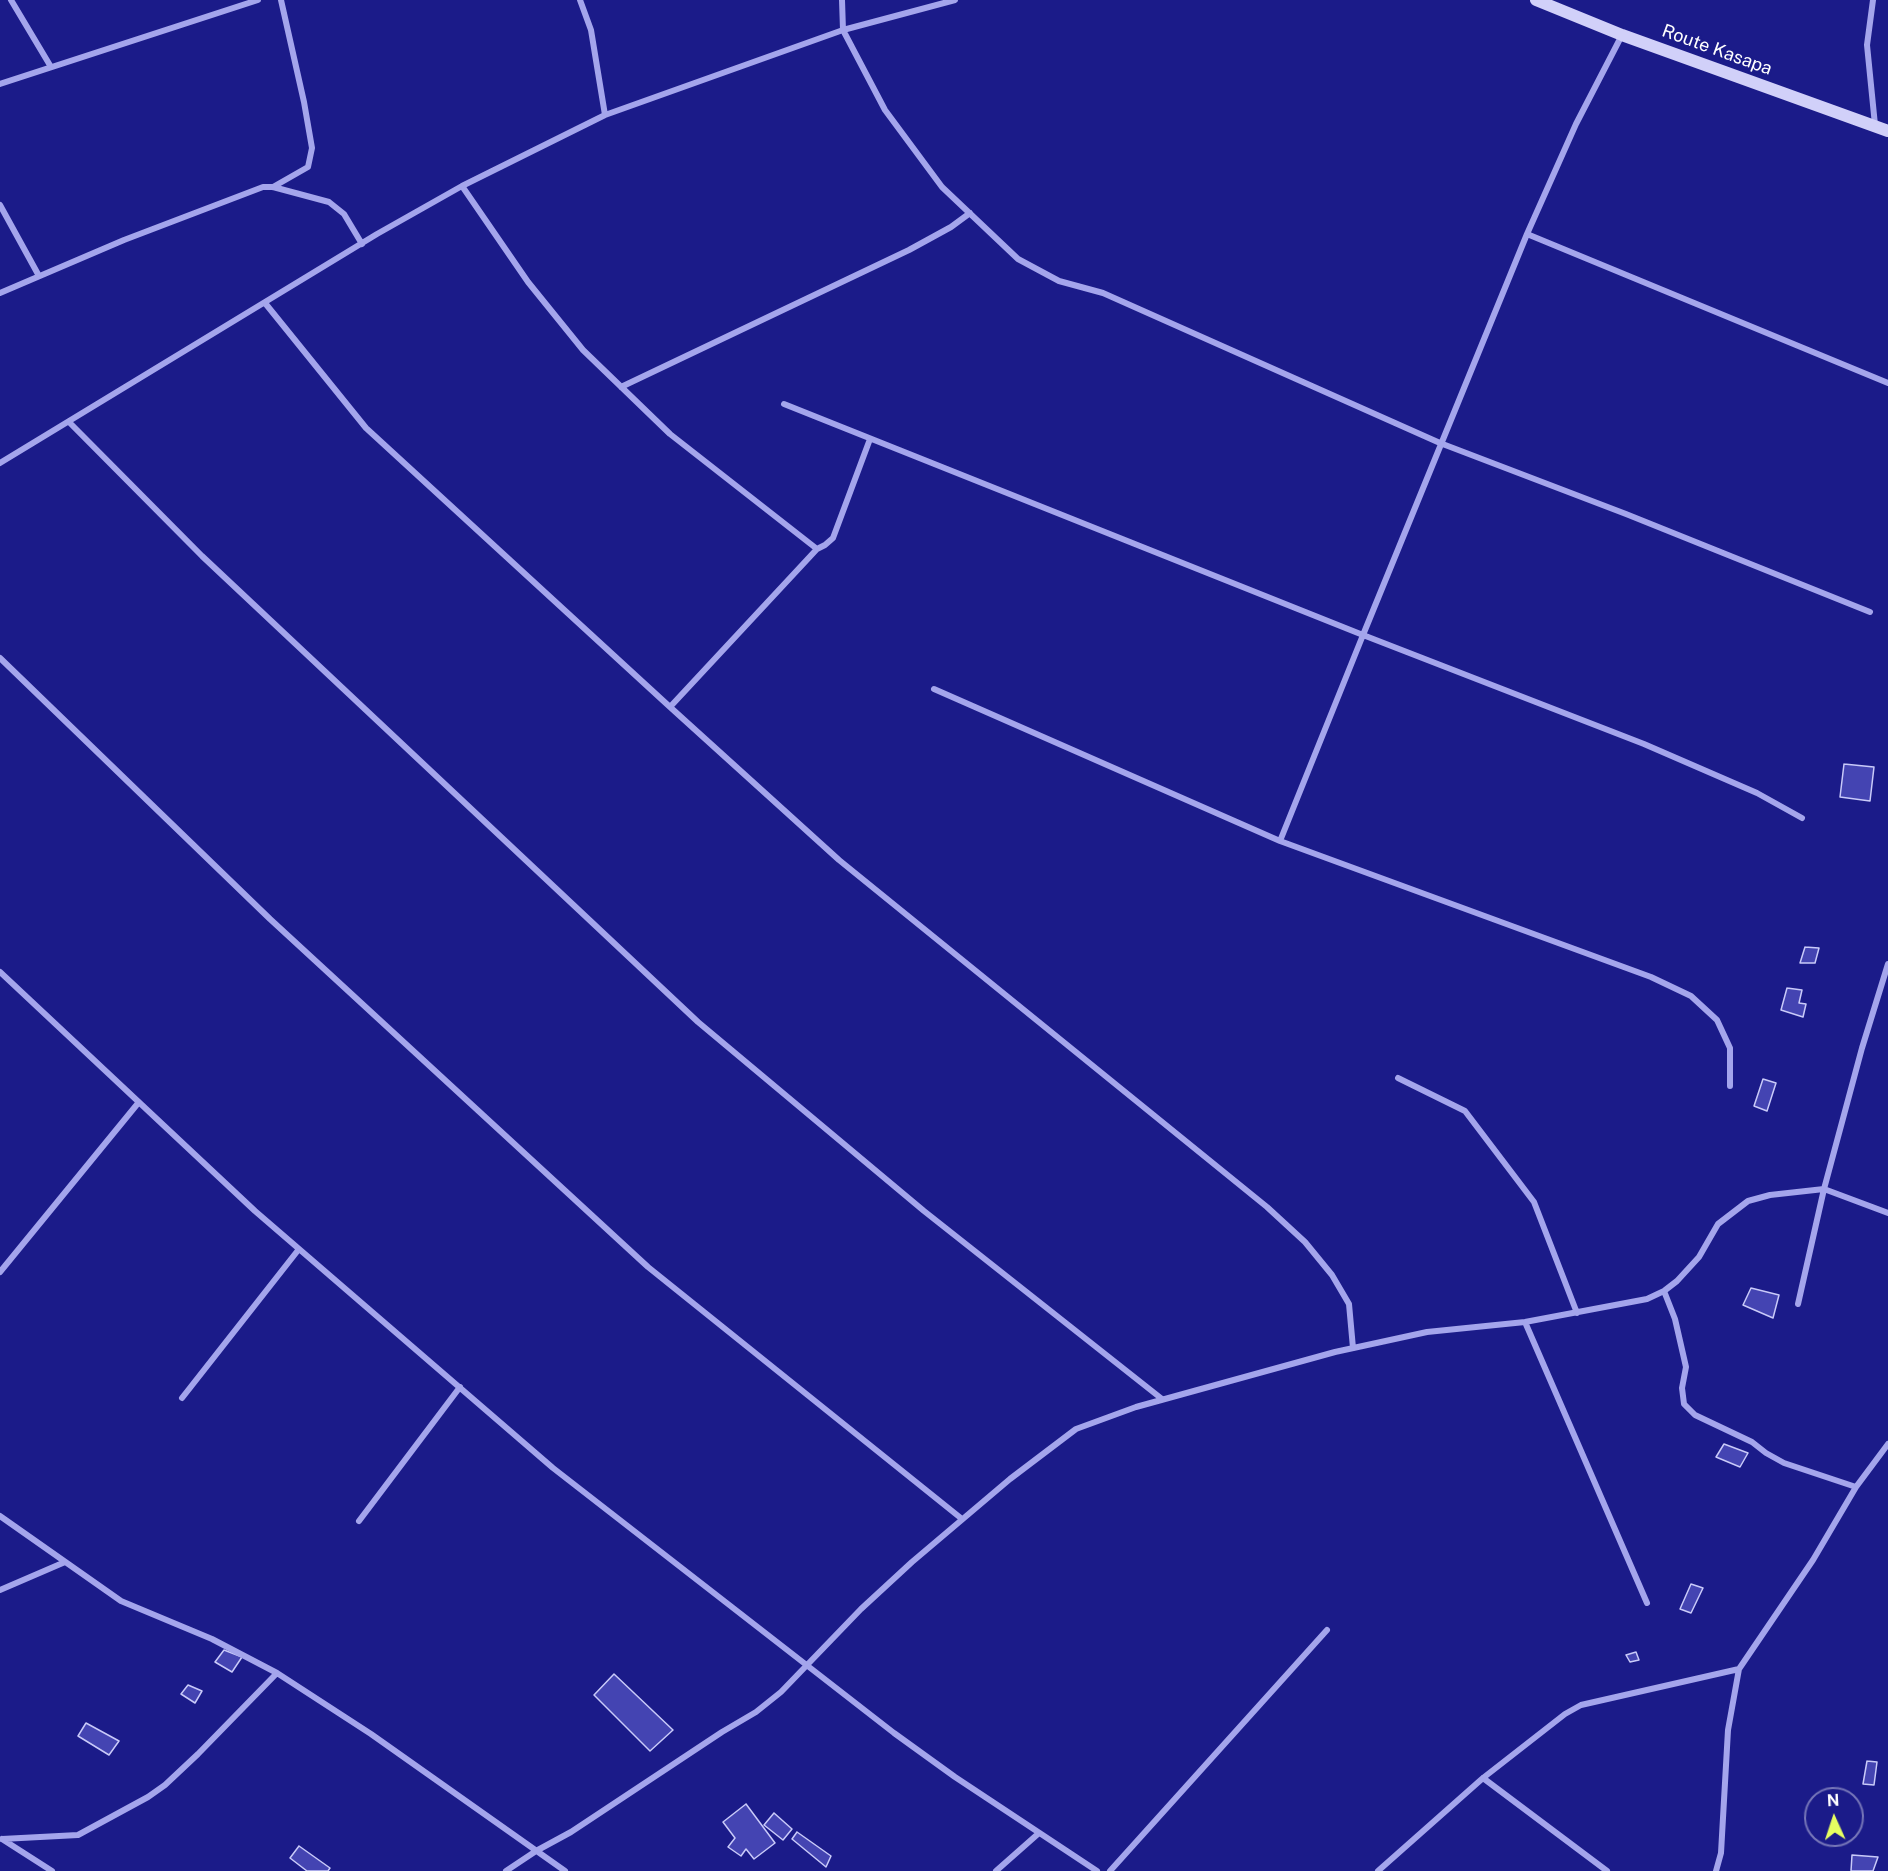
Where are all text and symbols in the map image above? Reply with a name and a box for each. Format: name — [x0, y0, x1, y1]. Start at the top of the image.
street label: Route Kasapa — [1659, 20, 1775, 80]
north arrow — [1804, 1787, 1864, 1847]
text: N — [1826, 1791, 1840, 1810]

